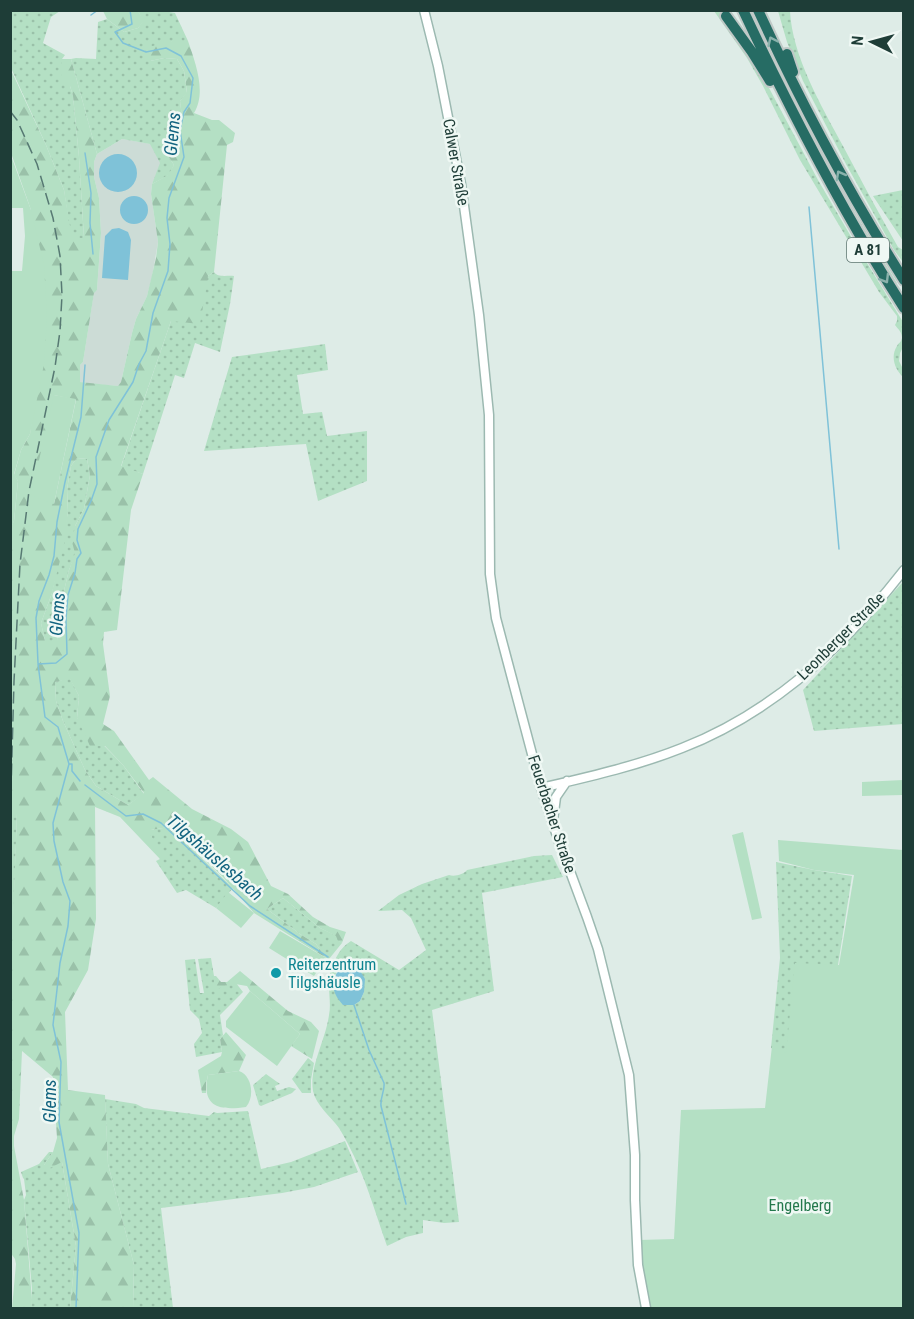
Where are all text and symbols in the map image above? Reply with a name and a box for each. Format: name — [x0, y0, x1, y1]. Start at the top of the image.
north arrow — [842, 12, 902, 72]
text: N — [848, 35, 867, 46]
one-way arrow — [768, 37, 780, 48]
water label: Glems — [160, 111, 184, 157]
street label: Calwer Straße — [439, 117, 473, 207]
one-way arrow — [836, 171, 848, 181]
road number: A 81 — [847, 238, 889, 262]
one-way arrow — [878, 273, 890, 283]
street label: Leonberger Straße — [793, 588, 889, 684]
water label: Glems — [45, 591, 69, 636]
street label: Feuerbacher Straße — [524, 753, 580, 875]
water label: Tilgshäuslesbach — [163, 810, 267, 904]
place label: Reiterzentrum Tilgshäusle — [288, 955, 376, 992]
marker: Reiterzentrum Tilgshäusle — [269, 966, 283, 980]
water label: Glems — [39, 1079, 60, 1123]
park label: Engelberg — [769, 1196, 831, 1215]

